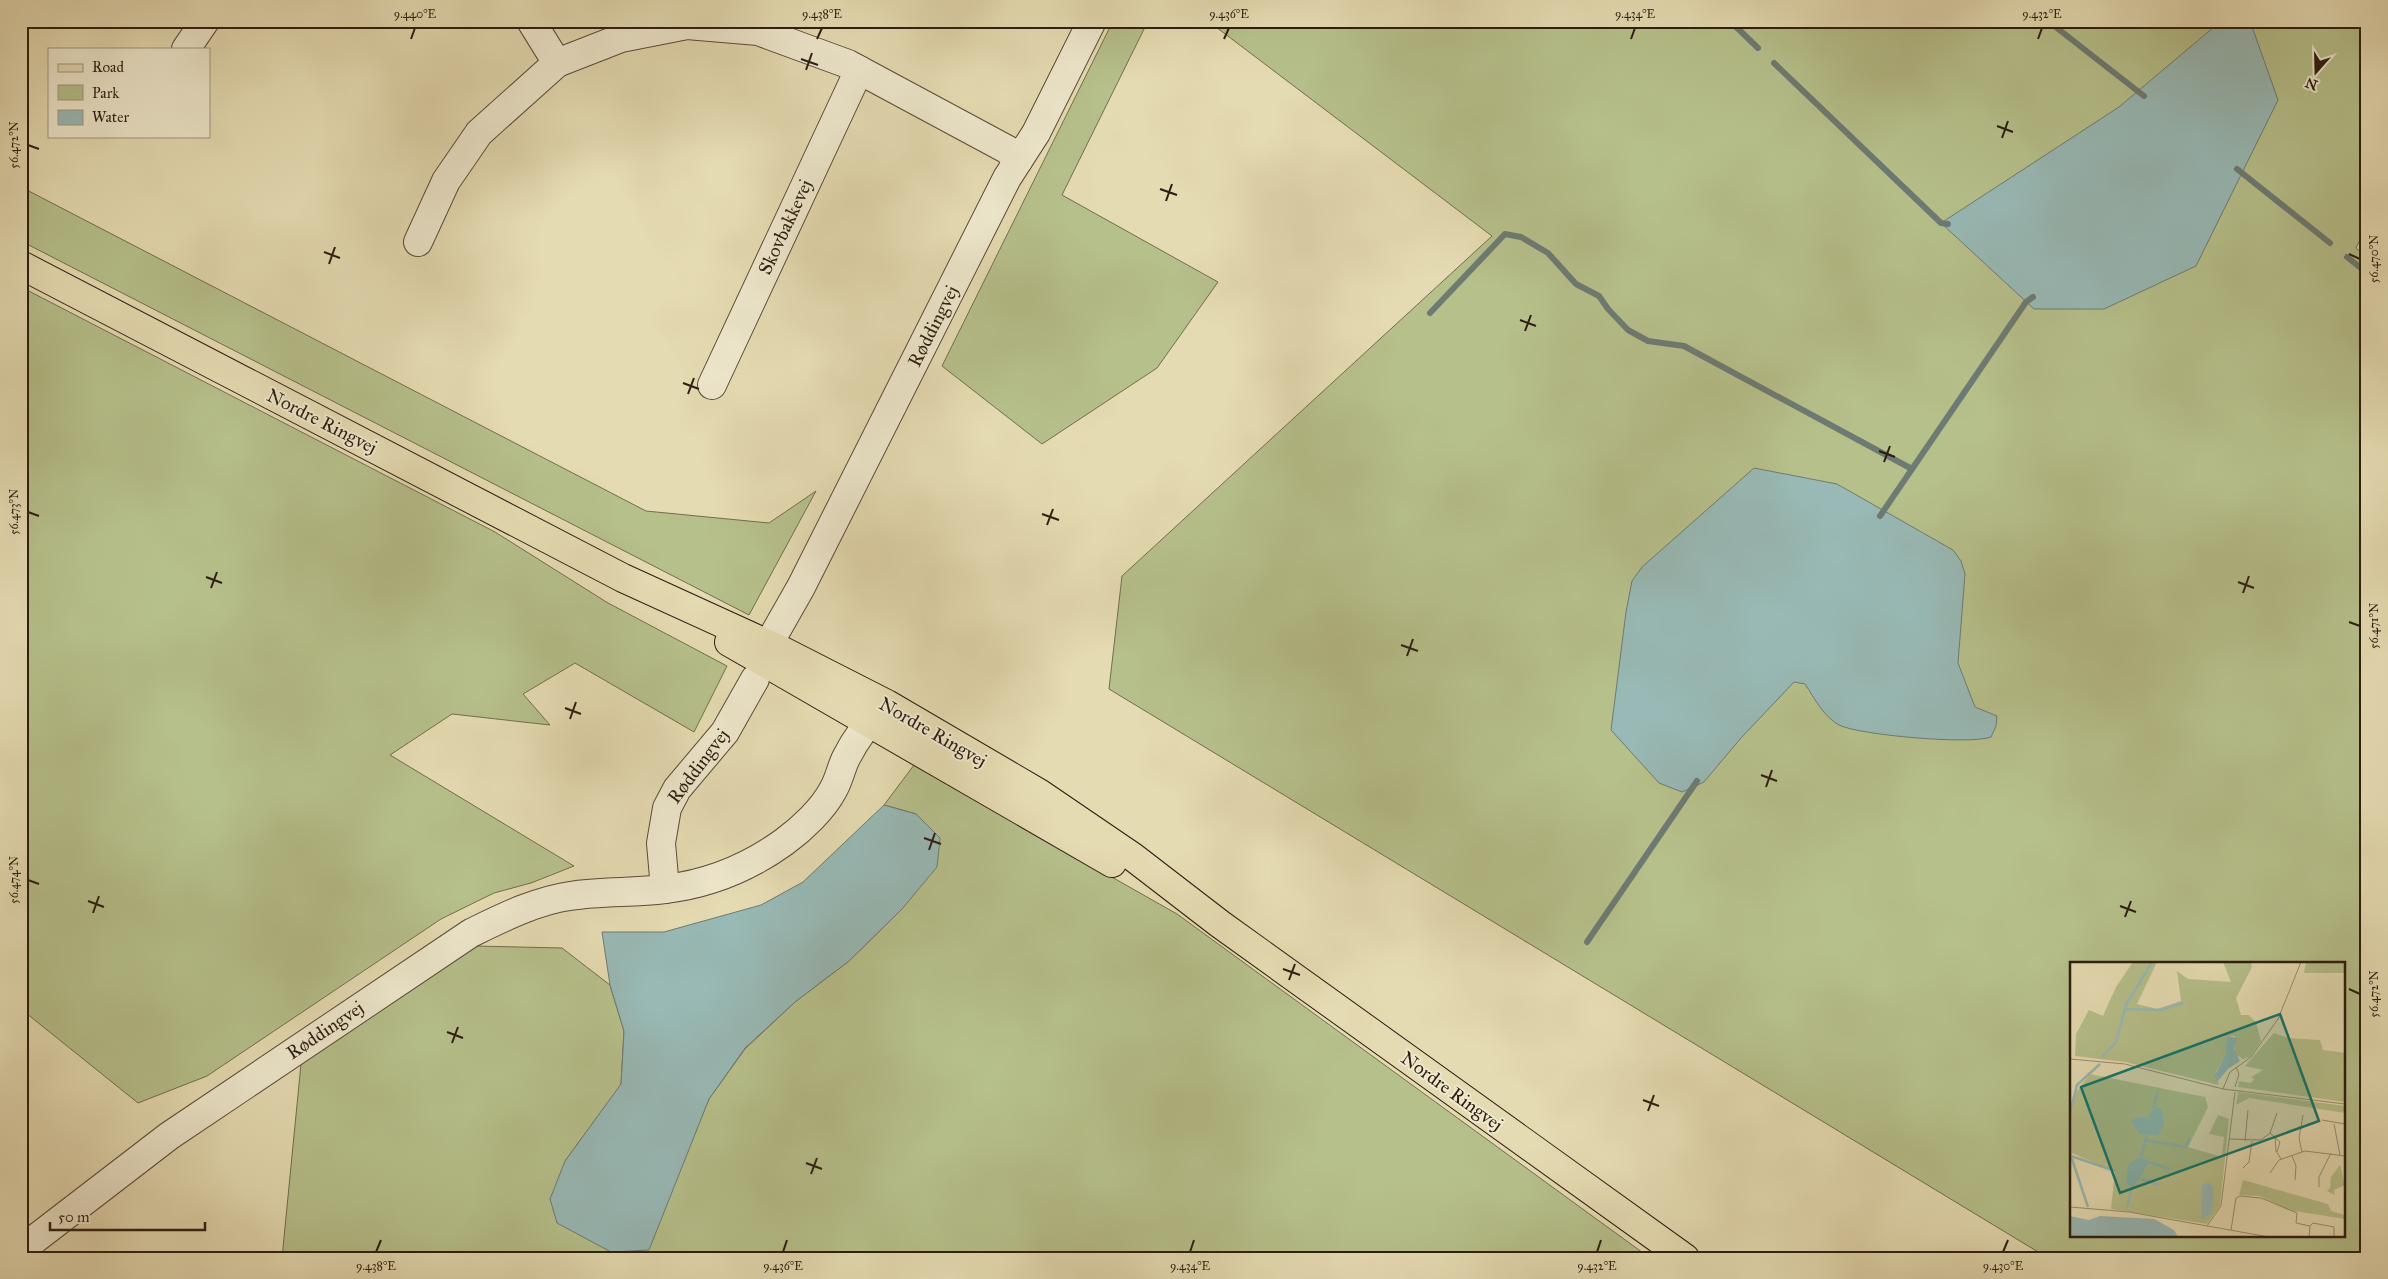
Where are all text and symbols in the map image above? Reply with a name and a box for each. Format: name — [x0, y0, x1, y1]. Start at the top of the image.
text: 9.440°E — [394, 7, 437, 21]
text: 9.438°E — [802, 7, 842, 21]
text: 9.436°E — [1209, 7, 1249, 21]
text: 9.434°E — [1615, 7, 1655, 21]
text: 9.432°E — [2022, 7, 2062, 21]
legend — [48, 48, 210, 138]
north arrow — [2290, 48, 2340, 98]
text: Road — [92, 58, 124, 76]
text: N — [2303, 74, 2320, 94]
text: Park — [92, 84, 119, 102]
text: Water — [92, 108, 129, 126]
text: 56.472°N — [7, 121, 21, 169]
street label: Skovbakkevej — [753, 176, 817, 278]
text: 56.470°N — [2367, 235, 2381, 283]
street label: Røddingvej — [903, 281, 964, 371]
street label: Nordre Ringvej — [263, 383, 381, 460]
text: 56.473°N — [7, 489, 21, 535]
text: 56.471°N — [2367, 603, 2381, 649]
street label: Nordre Ringvej — [875, 692, 991, 773]
street label: Røddingvej — [662, 724, 735, 809]
text: 56.474°N — [7, 856, 21, 904]
inset map — [2070, 962, 2346, 1236]
text: 56.472°N — [2367, 970, 2381, 1018]
street label: Røddingvej — [282, 996, 369, 1065]
street label: Nordre Ringvej — [1396, 1046, 1508, 1137]
scale bar — [50, 1199, 205, 1231]
text: 50 m — [58, 1208, 90, 1226]
text: 9.438°E — [356, 1259, 396, 1273]
text: 9.436°E — [763, 1259, 803, 1273]
text: 9.434°E — [1170, 1259, 1210, 1273]
text: 9.432°E — [1577, 1259, 1617, 1273]
text: 9.430°E — [1983, 1259, 2024, 1273]

